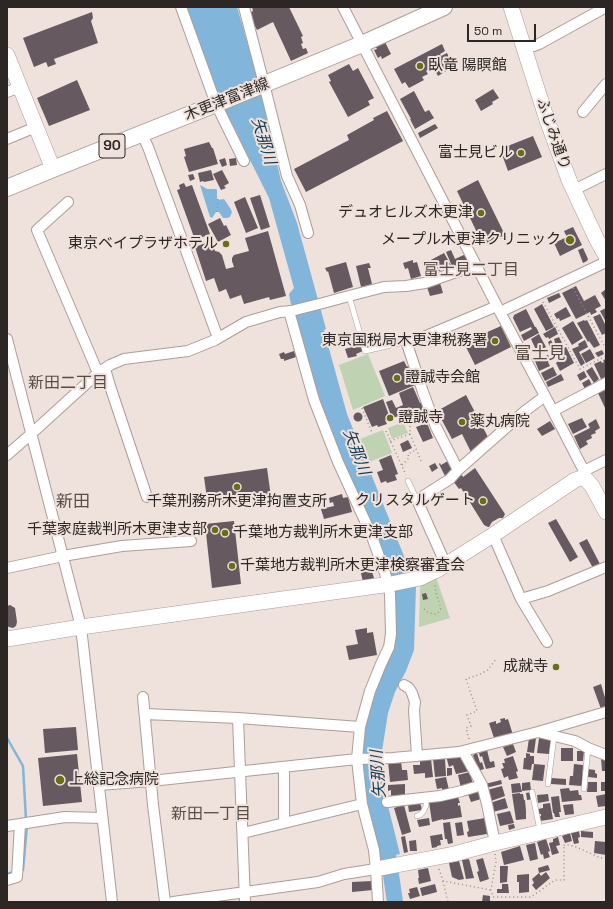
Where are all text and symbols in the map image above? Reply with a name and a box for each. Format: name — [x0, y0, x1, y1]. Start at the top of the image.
scale bar — [469, 16, 538, 42]
text: 50 m — [474, 23, 502, 39]
place label: 臥竜 陽瞑館 — [428, 57, 507, 75]
marker: 臥竜 陽瞑館 — [415, 61, 425, 71]
street label: 木更津富津線 — [182, 75, 272, 125]
street label: ふじみ通り — [532, 96, 574, 172]
water label: 矢那川 — [247, 115, 279, 167]
road number: 90 — [99, 134, 125, 158]
place label: 富士見ビル — [438, 144, 513, 162]
marker: 富士見ビル — [516, 148, 526, 158]
place label: デュオヒルズ木更津 — [338, 204, 473, 222]
marker: デュオヒルズ木更津 — [476, 208, 486, 218]
place label: メープル木更津クリニック — [381, 231, 561, 249]
marker: メープル木更津クリニック — [564, 234, 576, 246]
place label: 東京ベイプラザホテル — [68, 235, 218, 253]
marker: 東京ベイプラザホテル — [221, 239, 231, 249]
district label: 富士見二丁目 — [423, 261, 519, 281]
place label: 東京国税局木更津税務署 — [322, 332, 487, 350]
marker: 東京国税局木更津税務署 — [490, 336, 500, 346]
district label: 富士見 — [515, 344, 565, 364]
place label: 證誠寺会館 — [405, 369, 480, 387]
marker: 證誠寺会館 — [392, 373, 402, 383]
district label: 新田二丁目 — [28, 374, 108, 394]
place label: 證誠寺 — [398, 409, 443, 427]
marker: 證誠寺 — [385, 413, 395, 423]
place label: 薬丸病院 — [470, 413, 530, 431]
marker: 薬丸病院 — [457, 417, 467, 427]
water label: 矢那川 — [338, 426, 374, 478]
marker: 千葉刑務所木更津拘置支所 — [232, 482, 242, 492]
district label: 新田 — [56, 492, 90, 512]
place label: クリスタルゲート — [355, 492, 475, 510]
place label: 千葉刑務所木更津拘置支所 — [147, 493, 327, 511]
marker: クリスタルゲート — [478, 496, 488, 506]
place label: 千葉家庭裁判所木更津支部 — [27, 521, 207, 539]
place label: 千葉地方裁判所木更津支部 — [233, 524, 413, 542]
marker: 千葉家庭裁判所木更津支部 — [210, 525, 220, 535]
marker: 千葉地方裁判所木更津支部 — [220, 528, 230, 538]
place label: 千葉地方裁判所木更津検察審査会 — [240, 557, 465, 575]
marker: 千葉地方裁判所木更津検察審査会 — [227, 561, 237, 571]
place label: 成就寺 — [503, 658, 548, 676]
marker: 成就寺 — [551, 662, 561, 672]
water label: 矢那川 — [368, 749, 390, 799]
place label: 上総記念病院 — [69, 771, 159, 789]
marker: 上総記念病院 — [54, 774, 66, 786]
district label: 新田一丁目 — [171, 805, 251, 825]

